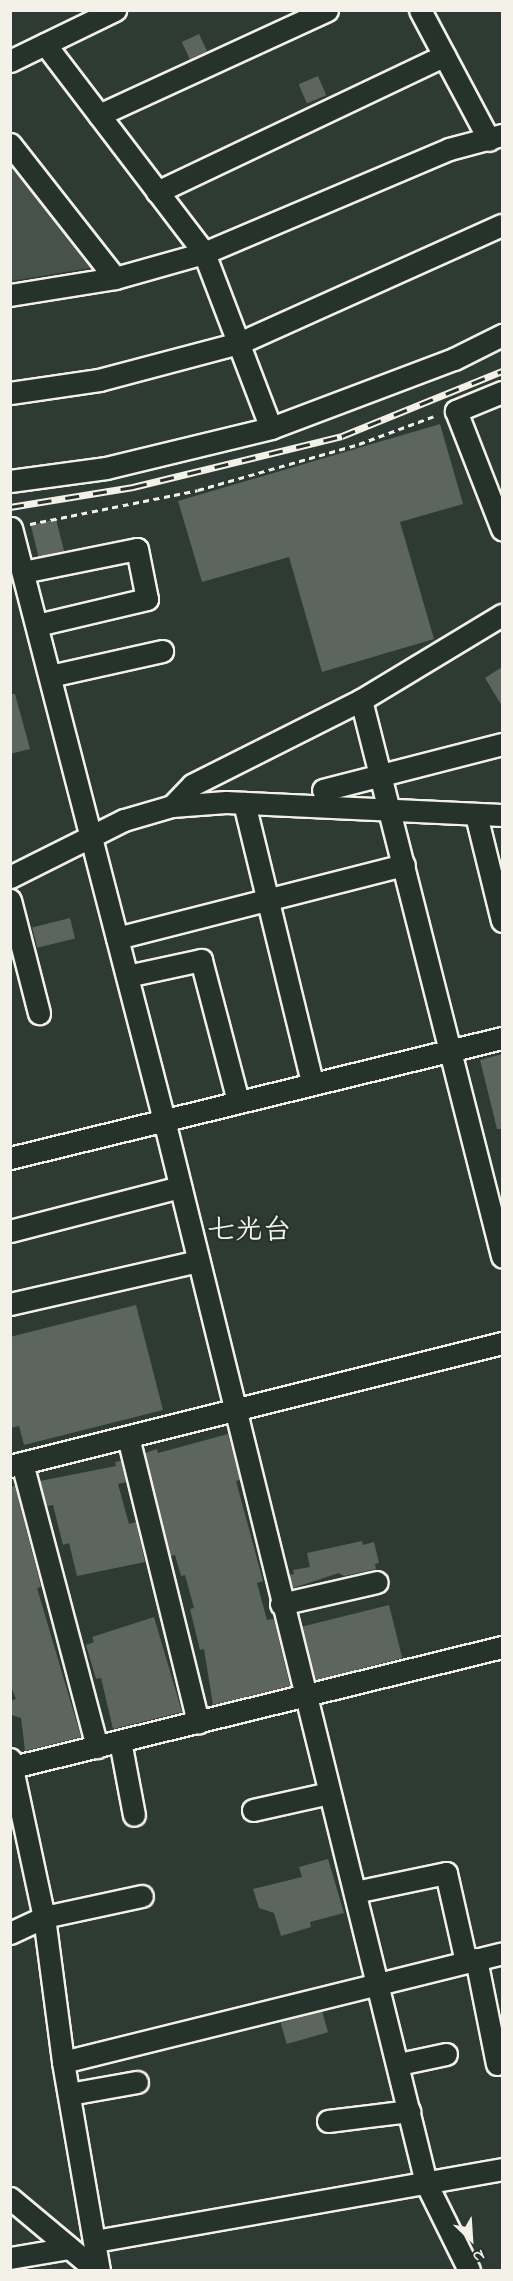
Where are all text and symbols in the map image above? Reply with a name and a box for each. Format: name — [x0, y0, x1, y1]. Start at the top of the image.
district label: 七光台 — [207, 1215, 291, 1249]
north arrow — [441, 2209, 501, 2269]
text: N — [469, 2242, 489, 2268]

